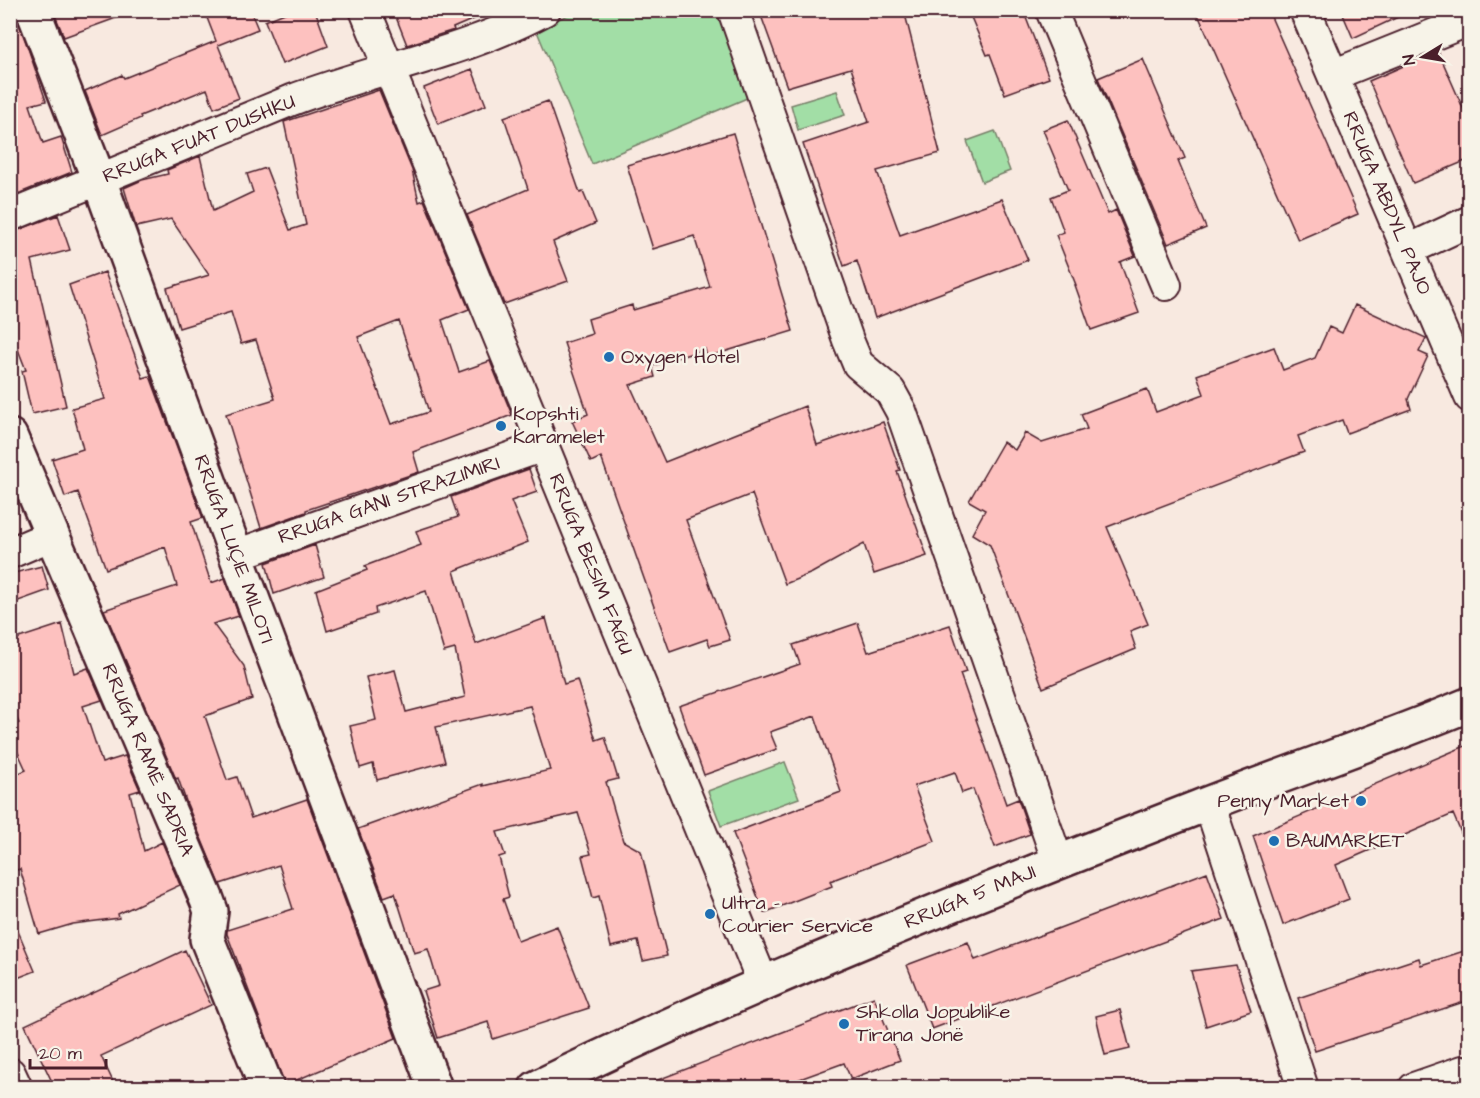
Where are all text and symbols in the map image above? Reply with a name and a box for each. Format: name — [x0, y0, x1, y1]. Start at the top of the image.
north arrow — [1393, 27, 1453, 87]
text: N — [1398, 53, 1421, 67]
street label: RRUGA FUAT DUSHKU — [99, 88, 299, 190]
street label: RRUGA ABDYL PAJO — [1336, 107, 1438, 299]
place label: Oxygen Hotel — [621, 343, 739, 372]
marker: Oxygen Hotel — [602, 350, 616, 364]
place label: Kopshti Karamelet — [513, 400, 605, 451]
marker: Kopshti Karamelet — [494, 419, 508, 433]
street label: RRUGA GANI STRAZIMIRI — [274, 449, 504, 551]
street label: RRUGA LUÇIE MILOTI — [187, 451, 281, 647]
street label: RRUGA BESIM FAGU — [542, 469, 640, 659]
street label: RRUGA RAMË SADRIA — [95, 659, 201, 861]
place label: Penny Market — [1217, 787, 1349, 816]
marker: Penny Market — [1354, 794, 1368, 808]
place label: BAUMARKET — [1286, 827, 1405, 855]
marker: BAUMARKET — [1267, 834, 1281, 848]
street label: RRUGA 5 MAJI — [900, 858, 1040, 936]
place label: Ultra - Courier Service — [722, 889, 873, 940]
marker: Ultra - Courier Service — [703, 907, 717, 921]
place label: Shkolla Jopublike Tirana Jonë — [856, 998, 1011, 1049]
marker: Shkolla Jopublike Tirana Jonë — [837, 1017, 851, 1031]
scale bar — [30, 1032, 106, 1070]
text: 20 m — [39, 1041, 82, 1066]

